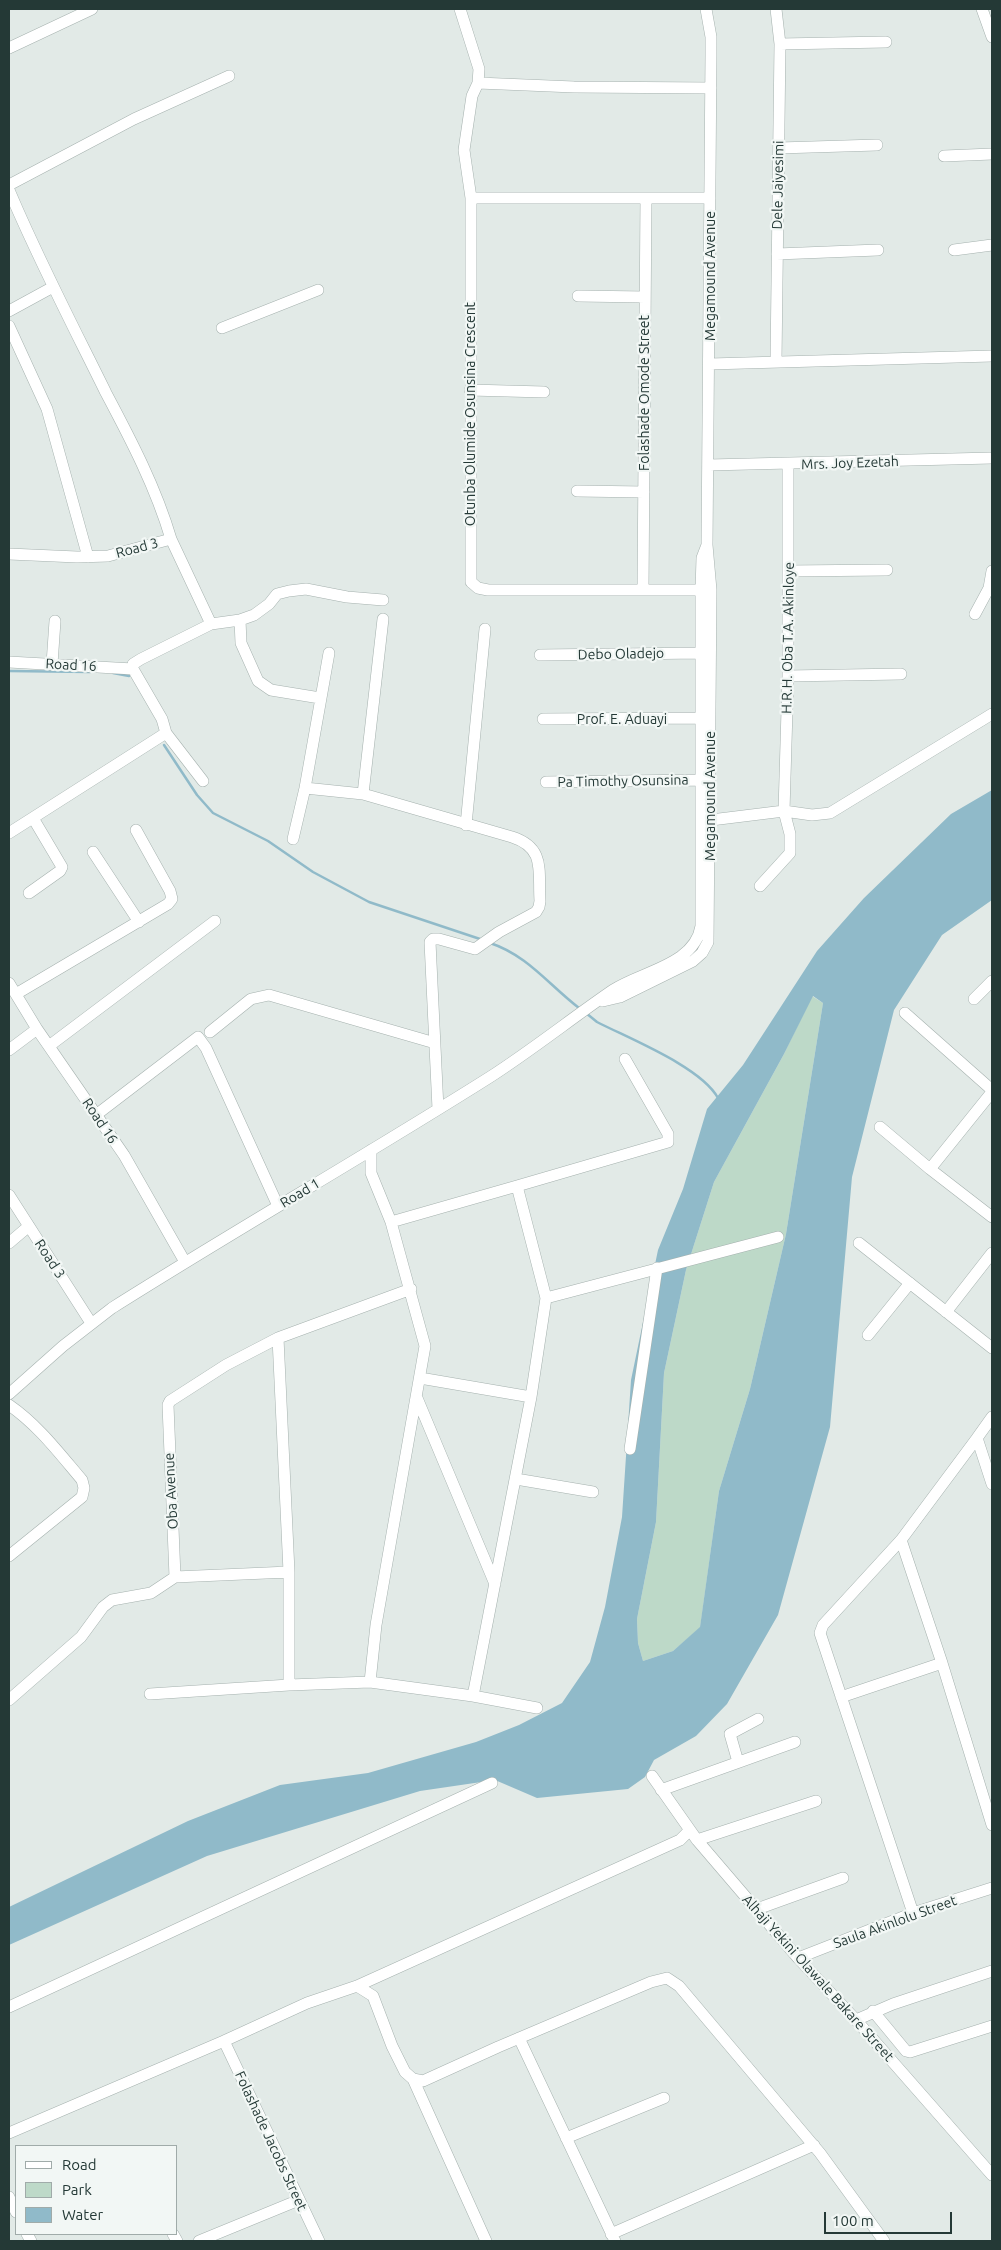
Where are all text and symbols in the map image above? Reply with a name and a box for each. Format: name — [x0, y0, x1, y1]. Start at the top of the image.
street label: Dele Jaiyesimi — [769, 140, 787, 230]
street label: Megamound Avenue — [702, 211, 718, 341]
street label: Otunba Olumide Osunsina Crescent — [462, 302, 478, 526]
street label: Folashade Omode Street — [636, 315, 652, 471]
street label: Mrs. Joy Ezetah — [801, 453, 899, 473]
street label: Road 3 — [114, 534, 160, 562]
street label: H.R.H. Oba T.A. Akinloye — [778, 562, 798, 714]
street label: Debo Oladejo — [578, 645, 664, 663]
street label: Road 16 — [45, 655, 97, 675]
street label: Prof. E. Aduayi — [577, 711, 667, 727]
street label: Megamound Avenue — [702, 731, 718, 861]
street label: Pa Timothy Osunsina — [557, 771, 689, 791]
street label: Road 16 — [79, 1095, 121, 1147]
street label: Road 1 — [277, 1175, 323, 1211]
street label: Road 3 — [31, 1236, 69, 1282]
street label: Oba Avenue — [161, 1452, 181, 1530]
street label: Alhaji Yekini Olawale Bakare Street — [739, 1891, 897, 2065]
street label: Saula Akinlolu Street — [831, 1892, 959, 1952]
street label: Folashade Jacobs Street — [231, 2069, 311, 2213]
legend — [15, 2145, 178, 2235]
text: Road — [62, 2156, 97, 2173]
text: Park — [62, 2181, 92, 2198]
scale bar — [826, 2202, 954, 2234]
text: Water — [62, 2206, 103, 2223]
text: 100 m — [832, 2212, 874, 2229]

